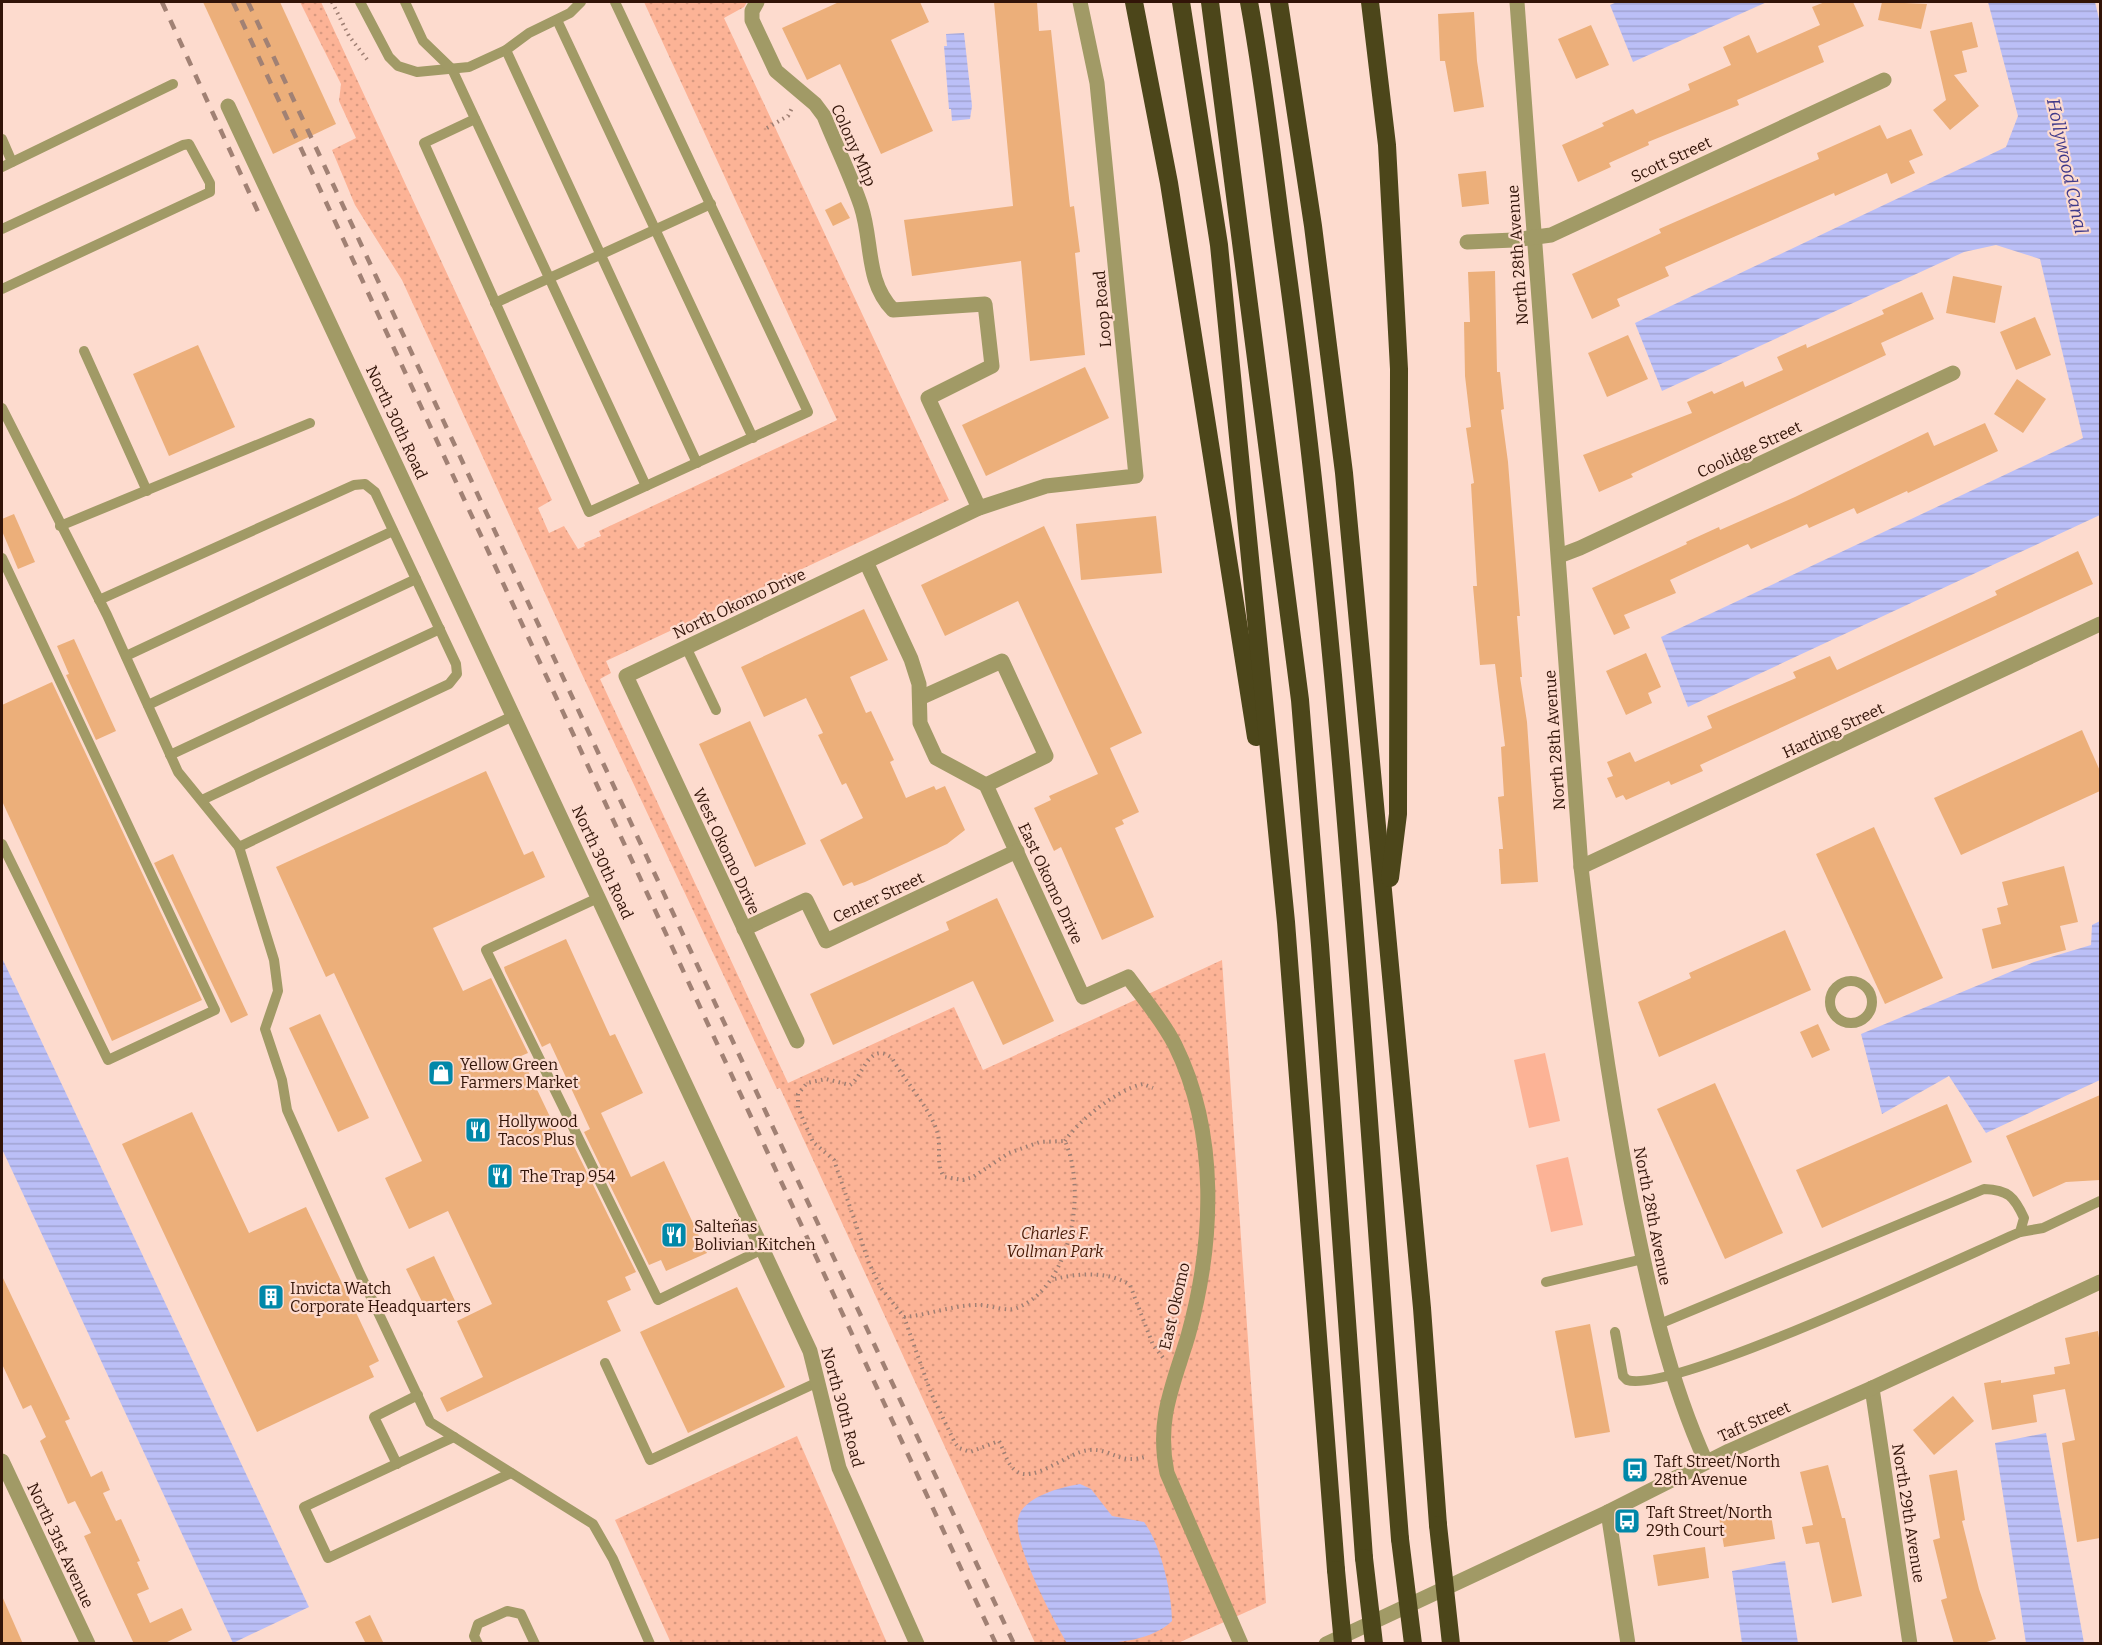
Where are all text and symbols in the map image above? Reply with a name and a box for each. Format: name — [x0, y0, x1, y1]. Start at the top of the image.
water label: Hollywood Canal — [2042, 96, 2092, 236]
street label: Colony Mhp — [827, 101, 880, 189]
street label: Scott Street — [1628, 132, 1715, 186]
street label: North 28th Avenue — [1503, 184, 1532, 326]
street label: Loop Road — [1090, 269, 1115, 348]
street label: North 30th Road — [362, 362, 431, 483]
street label: Coolidge Street — [1694, 417, 1805, 482]
street label: North Okomo Drive — [670, 564, 809, 643]
street label: North 28th Avenue — [1540, 669, 1569, 811]
street label: Harding Street — [1780, 699, 1887, 762]
street label: West Okomo Drive — [689, 785, 764, 917]
street label: North 30th Road — [568, 802, 637, 923]
street label: East Okomo Drive — [1014, 820, 1087, 947]
street label: Center Street — [830, 868, 927, 927]
place label: Yellow Green Farmers Market — [460, 1055, 579, 1092]
shop icon: Yellow Green Farmers Market — [426, 1058, 456, 1088]
place label: Hollywood Tacos Plus — [498, 1112, 578, 1149]
restaurant icon: Hollywood Tacos Plus — [463, 1115, 493, 1145]
street label: North 28th Avenue — [1630, 1145, 1675, 1287]
restaurant icon: The Trap 954 — [485, 1161, 515, 1191]
place label: The Trap 954 — [520, 1167, 616, 1186]
place label: Salteñas Bolivian Kitchen — [694, 1217, 816, 1254]
restaurant icon: Salteñas Bolivian Kitchen — [659, 1220, 689, 1250]
park label: Charles F. Vollman Park — [1006, 1224, 1104, 1261]
street label: East Okomo — [1155, 1261, 1194, 1352]
place label: Invicta Watch Corporate Headquarters — [290, 1279, 471, 1316]
building icon: Invicta Watch Corporate Headquarters — [256, 1282, 286, 1312]
street label: North 30th Road — [817, 1345, 868, 1470]
street label: Taft Street — [1715, 1397, 1793, 1446]
street label: North 29th Avenue — [1888, 1442, 1929, 1584]
place label: Taft Street/North 28th Avenue — [1654, 1452, 1780, 1489]
bus stop icon: Taft Street/North 28th Avenue — [1620, 1455, 1650, 1485]
street label: North 31st Avenue — [23, 1480, 98, 1611]
place label: Taft Street/North 29th Court — [1646, 1503, 1772, 1540]
bus stop icon: Taft Street/North 29th Court — [1612, 1506, 1642, 1536]

